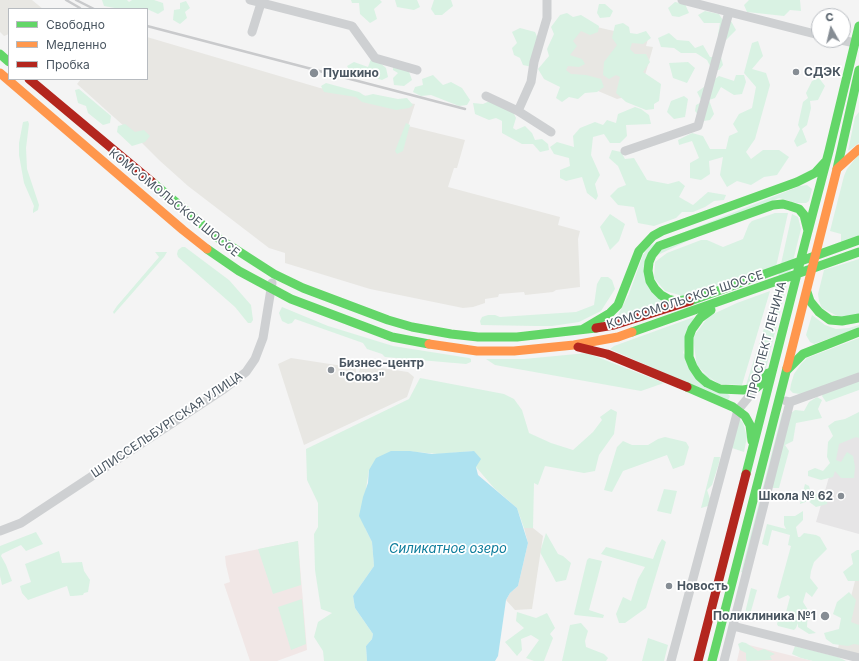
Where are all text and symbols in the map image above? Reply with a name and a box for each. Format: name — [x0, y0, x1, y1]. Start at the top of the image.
legend — [8, 8, 148, 80]
north arrow — [811, 8, 851, 48]
text: С — [824, 10, 834, 25]
text: Свободно — [46, 17, 105, 32]
text: Медленно — [46, 37, 107, 52]
text: Пробка — [46, 57, 90, 72]
place label: СДЭК — [804, 65, 841, 79]
place label: Пушкино — [323, 66, 379, 80]
marker: Пушкино — [308, 67, 320, 79]
marker: СДЭК — [791, 67, 801, 77]
street label: КОМСОМОЛЬСКОЕ ШОССЕ — [106, 146, 242, 260]
street label: КОМСОМОЛЬСКОЕ ШОССЕ — [605, 268, 765, 332]
street label: ПРОСПЕКТ ЛЕНИНА — [744, 280, 790, 400]
place label: Бизнес-центр "Союз" — [339, 356, 424, 384]
marker: Бизнес-центр "Союз" — [326, 365, 336, 375]
street label: ШЛИССЕЛЬБУРГСКАЯ УЛИЦА — [89, 369, 245, 481]
place label: Школа № 62 — [759, 489, 833, 503]
marker: Школа № 62 — [836, 491, 846, 501]
water label: Силикатное озеро — [389, 541, 507, 557]
place label: Новость — [677, 579, 728, 593]
marker: Новость — [664, 581, 674, 591]
place label: Поликлиника №1 — [713, 609, 816, 623]
marker: Поликлиника №1 — [819, 610, 831, 622]

